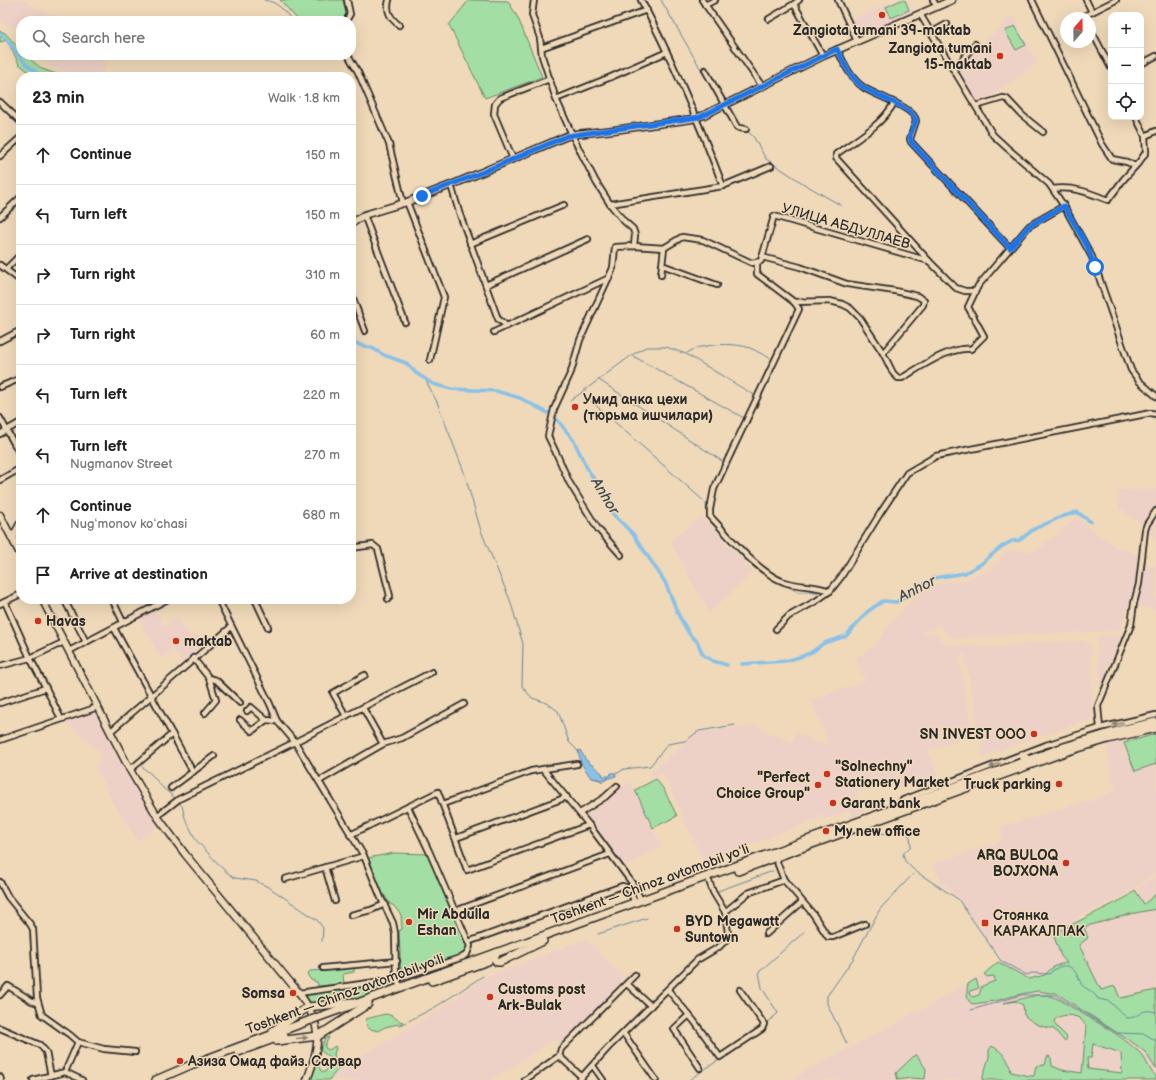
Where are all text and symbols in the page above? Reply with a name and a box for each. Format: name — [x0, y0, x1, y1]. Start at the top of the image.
marker: Zangiota tumani 39-maktab — [877, 10, 887, 20]
north arrow — [1060, 12, 1096, 48]
map controls — [1108, 12, 1144, 120]
button: + — [1108, 12, 1144, 48]
search box — [16, 16, 356, 60]
place label: Zangiota tumani 39-maktab — [793, 22, 971, 39]
icon: search — [30, 27, 52, 49]
text: Search here — [62, 29, 145, 48]
place label: Zangiota tumani 15-maktab — [888, 40, 992, 73]
button: − — [1108, 48, 1144, 84]
marker: Zangiota tumani 15-maktab — [995, 51, 1005, 61]
button: locate — [1108, 84, 1144, 120]
text: 23 min — [32, 88, 84, 108]
text: Walk · 1.8 km — [268, 90, 340, 106]
icon: ahead — [32, 144, 54, 166]
text: Continue — [70, 145, 132, 164]
text: 150 m — [306, 147, 340, 163]
route end — [413, 187, 431, 205]
street label: УЛИЦА АБДУЛЛАЕВ — [780, 200, 912, 253]
icon: left — [32, 204, 54, 226]
text: Turn left — [70, 205, 127, 224]
text: 150 m — [306, 207, 340, 223]
route start — [1086, 258, 1104, 276]
icon: right — [32, 264, 54, 286]
text: Turn right — [70, 265, 135, 284]
text: 310 m — [305, 267, 340, 283]
icon: right — [32, 324, 54, 346]
text: Turn right — [70, 325, 135, 344]
text: 60 m — [310, 327, 340, 343]
icon: left — [32, 384, 54, 406]
text: Turn left — [70, 385, 127, 404]
text: 220 m — [303, 387, 340, 403]
place label: Умид анка цехи (тюрьма ишчилари) — [583, 391, 713, 424]
marker: Умид анка цехи (тюрьма ишчилари) — [570, 402, 580, 412]
text: Turn left — [70, 437, 127, 456]
icon: left — [32, 444, 54, 466]
text: 270 m — [304, 447, 340, 463]
text: Nugmanov Street — [70, 456, 172, 472]
water label: Anhor — [586, 473, 624, 519]
text: Continue — [70, 497, 132, 516]
icon: ahead — [32, 504, 54, 526]
text: 680 m — [303, 507, 340, 523]
text: Nugʻmonov koʻchasi — [70, 516, 187, 532]
icon: arrive — [32, 564, 54, 586]
text: Arrive at destination — [70, 565, 208, 584]
water label: Anhor — [894, 571, 941, 607]
place label: Havas — [46, 613, 86, 630]
marker: Havas — [33, 616, 43, 626]
place label: maktab — [184, 633, 232, 650]
marker: maktab — [171, 636, 181, 646]
one-way arrow — [1112, 721, 1124, 727]
place label: SN INVEST ООО — [920, 726, 1026, 743]
marker: SN INVEST ООО — [1029, 729, 1039, 739]
place label: "Solnechny" Stationery Market — [835, 758, 949, 791]
one-way arrow — [988, 762, 1000, 768]
place label: "Perfect Choice Group" — [716, 769, 810, 802]
marker: "Solnechny" Stationery Market — [822, 769, 832, 779]
place label: Truck parking — [964, 776, 1051, 793]
marker: Truck parking — [1054, 779, 1064, 789]
marker: "Perfect Choice Group" — [813, 780, 823, 790]
place label: Garant bank — [841, 795, 921, 812]
marker: Garant bank — [828, 798, 838, 808]
place label: My new office — [834, 823, 920, 840]
marker: My new office — [821, 826, 831, 836]
street label: Toshkent — Chinoz avtomobil yoʻli — [549, 840, 751, 928]
place label: ARQ BULOQ BOJXONA — [976, 847, 1058, 880]
marker: ARQ BULOQ BOJXONA — [1061, 858, 1071, 868]
place label: Mir Abdulla Eshan — [417, 906, 490, 939]
place label: Стоянка КАРАКАЛПАК — [993, 907, 1085, 940]
place label: BYD Megawatt Suntown — [685, 913, 779, 946]
marker: Mir Abdulla Eshan — [404, 917, 414, 927]
marker: Стоянка КАРАКАЛПАК — [980, 918, 990, 928]
marker: BYD Megawatt Suntown — [672, 924, 682, 934]
street label: Toshkent — Chinoz avtomobil yoʻli — [244, 950, 446, 1038]
place label: Customs post Ark-Bulak — [497, 981, 586, 1014]
place label: Somsa — [242, 985, 285, 1002]
marker: Somsa — [288, 988, 298, 998]
marker: Customs post Ark-Bulak — [485, 992, 495, 1002]
one-way arrow — [296, 1034, 308, 1041]
place label: Азиза Омад файз. Сарвар — [187, 1053, 362, 1070]
marker: Азиза Омад файз. Сарвар — [175, 1056, 185, 1066]

